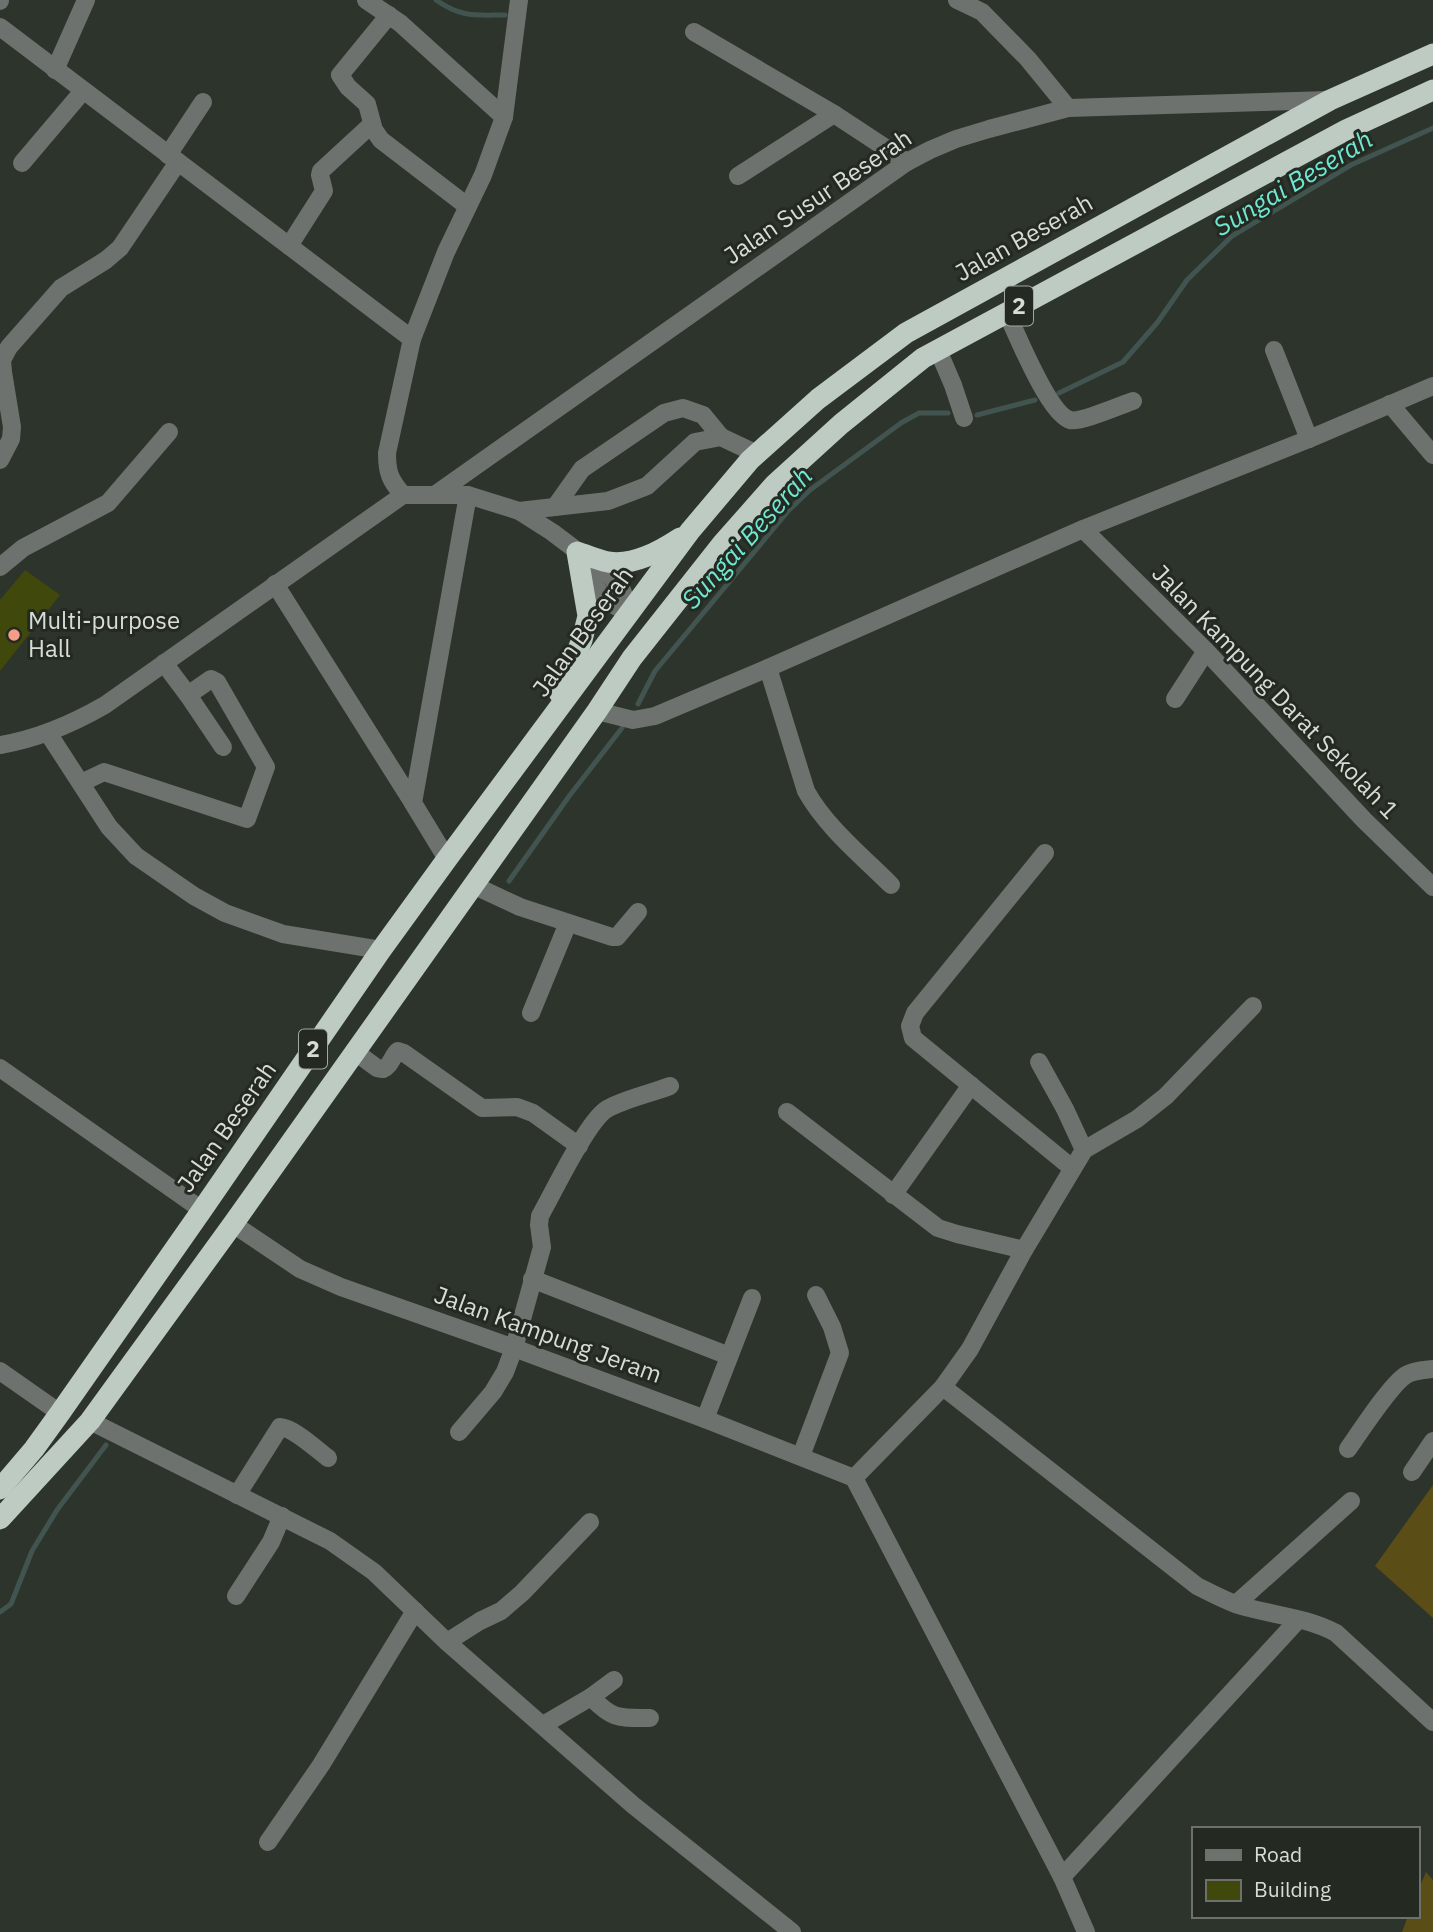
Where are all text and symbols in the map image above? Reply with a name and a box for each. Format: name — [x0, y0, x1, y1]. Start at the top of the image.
street label: Jalan Susur Beserah — [717, 121, 918, 271]
water label: Sungai Beserah — [1207, 121, 1378, 243]
street label: Jalan Beserah — [949, 186, 1098, 288]
road number: 2 — [1005, 286, 1033, 326]
water label: Sungai Beserah — [673, 459, 819, 615]
street label: Jalan Kampung Darat Sekolah 1 — [1145, 557, 1406, 826]
street label: Jalan Beserah — [524, 560, 640, 703]
place label: Multi-purpose Hall — [28, 604, 180, 664]
marker: Multi-purpose Hall — [6, 627, 22, 643]
road number: 2 — [299, 1030, 327, 1068]
street label: Jalan Beserah — [169, 1055, 283, 1198]
street label: Jalan Kampung Jeram — [430, 1278, 666, 1390]
legend — [1192, 1827, 1419, 1918]
text: Road — [1254, 1840, 1302, 1868]
text: Building — [1254, 1875, 1331, 1903]

